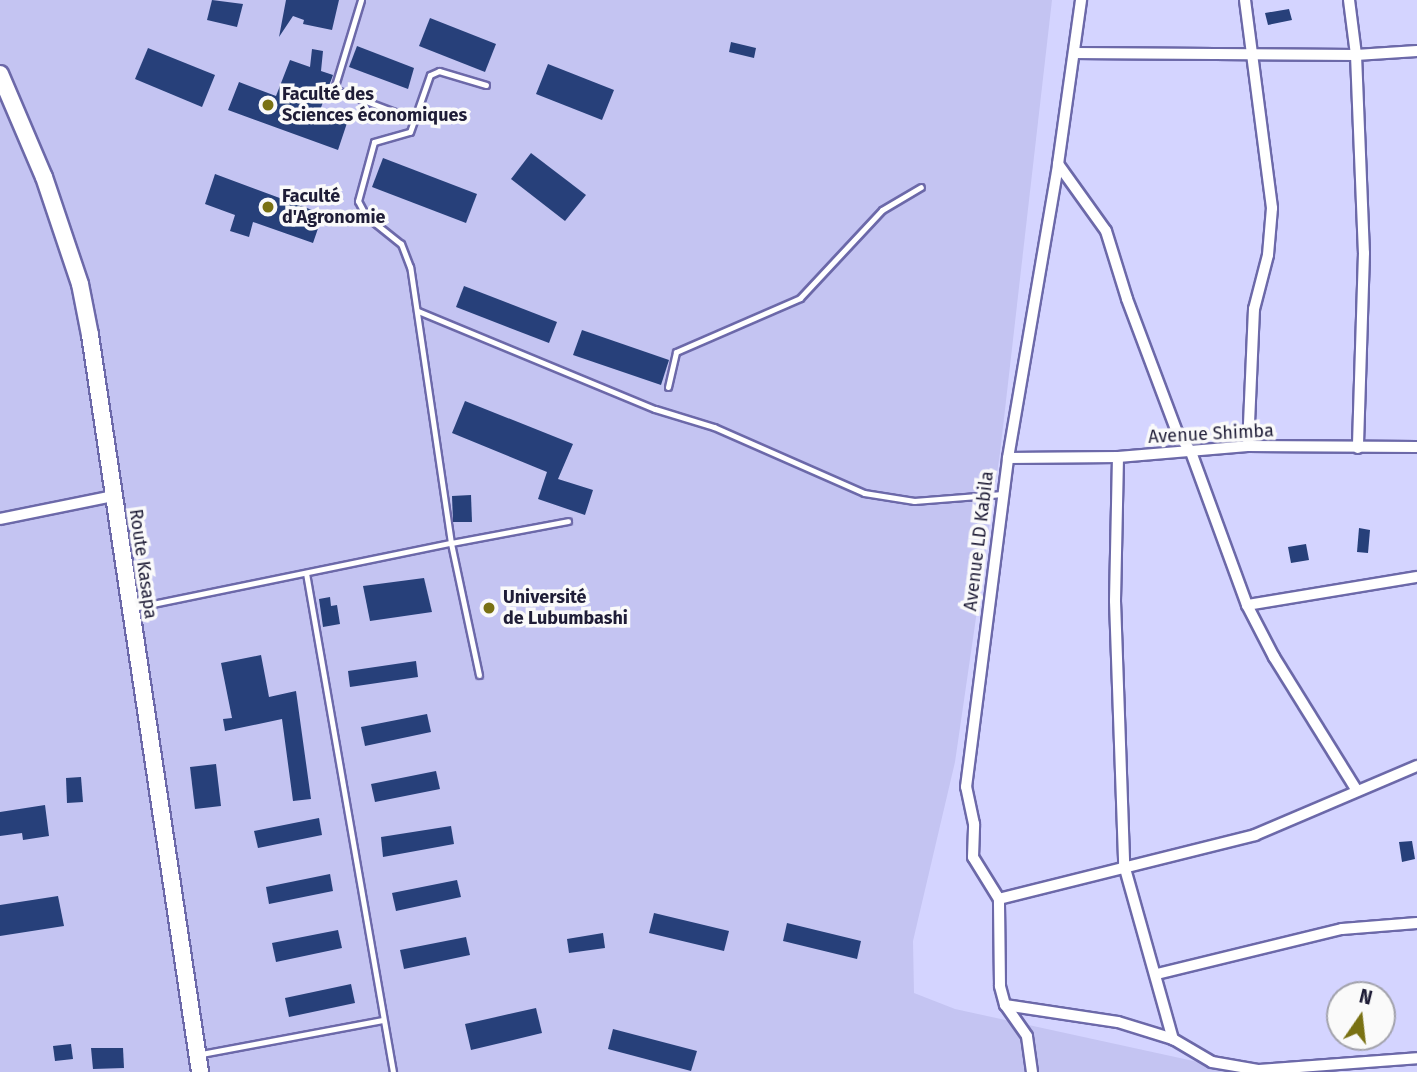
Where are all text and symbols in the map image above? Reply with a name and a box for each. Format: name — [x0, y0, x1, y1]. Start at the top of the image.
place label: Faculté des Sciences économiques — [282, 84, 467, 126]
marker: Faculté des Sciences économiques — [260, 97, 276, 113]
place label: Faculté d'Agronomie — [282, 186, 385, 228]
marker: Faculté d'Agronomie — [260, 199, 276, 215]
street label: Avenue Shimba — [1148, 420, 1274, 448]
street label: Avenue LD Kabila — [960, 470, 998, 612]
street label: Route Kasapa — [125, 508, 161, 620]
place label: Université de Lubumbashi — [503, 587, 628, 630]
marker: Université de Lubumbashi — [481, 600, 497, 616]
north arrow — [1326, 981, 1396, 1051]
text: N — [1357, 984, 1375, 1010]

